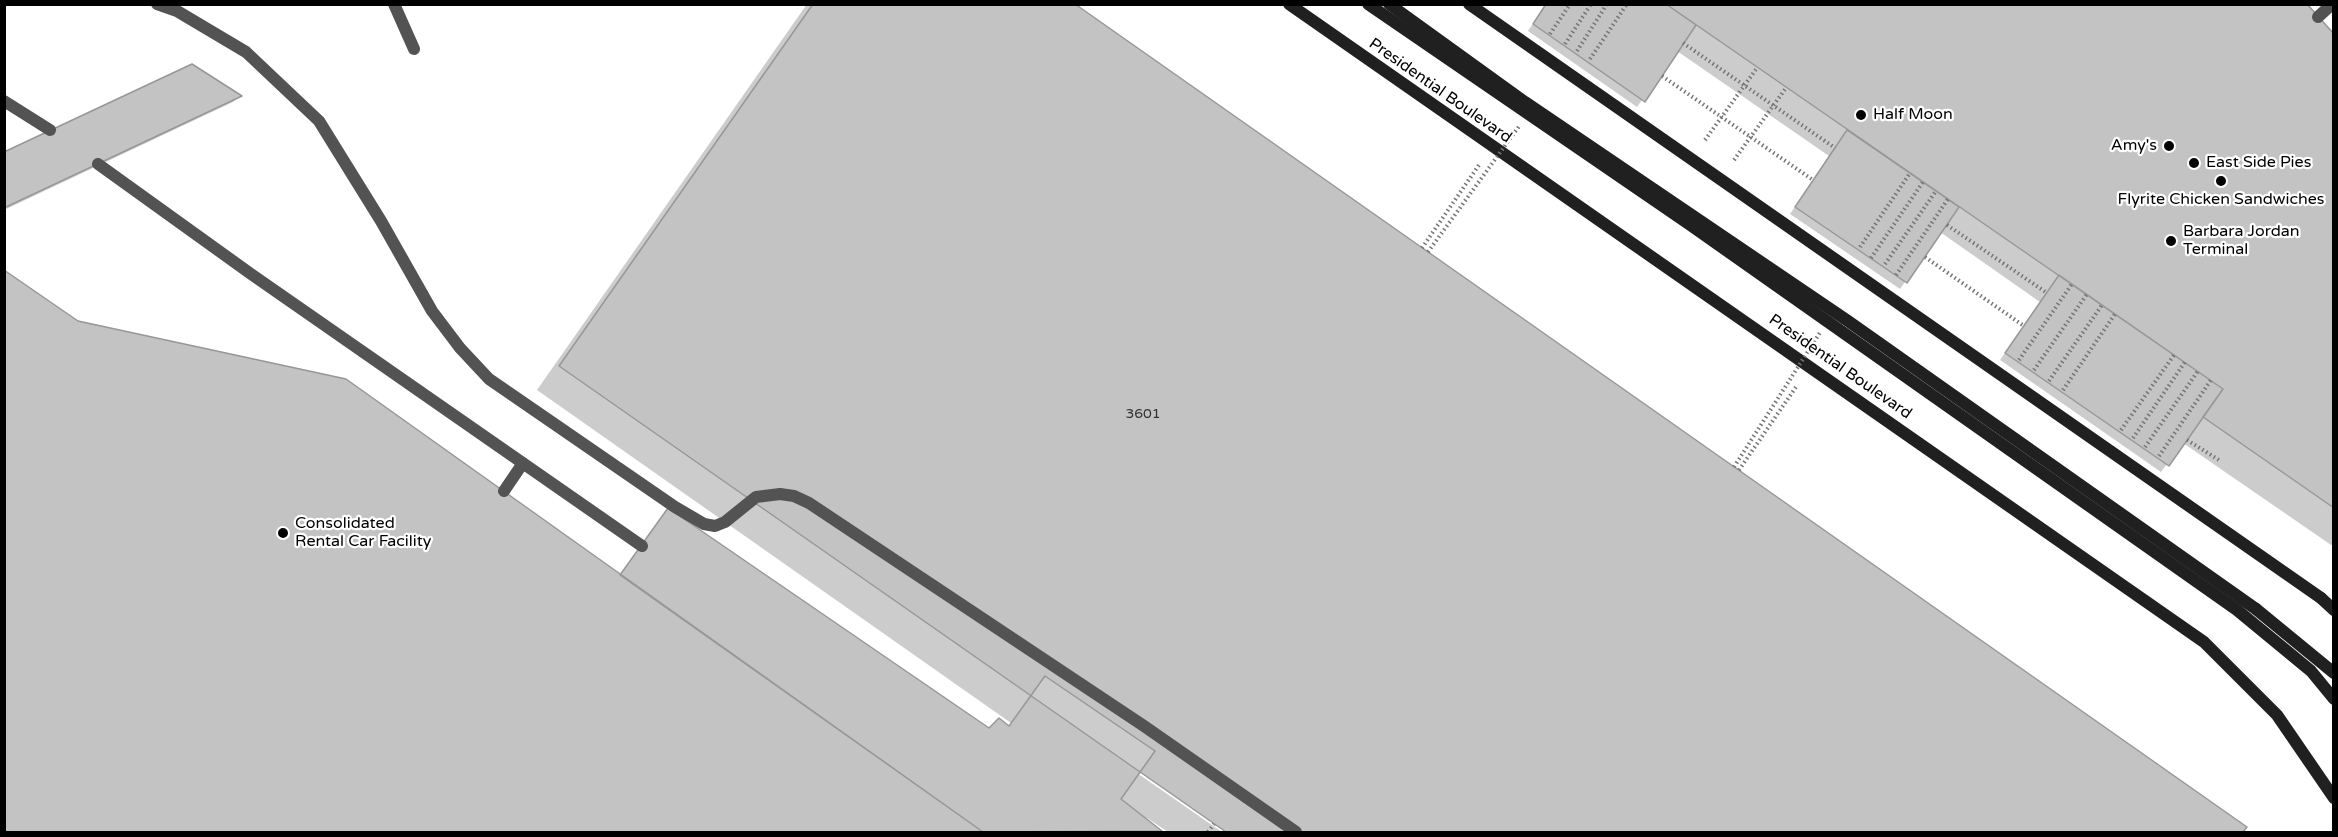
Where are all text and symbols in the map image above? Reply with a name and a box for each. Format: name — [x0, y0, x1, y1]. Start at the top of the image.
street label: Presidential Boulevard — [1365, 34, 1515, 148]
place label: Half Moon — [1873, 105, 1953, 125]
marker: Half Moon — [1854, 108, 1868, 122]
place label: Amy's — [2111, 136, 2157, 156]
marker: Amy's — [2162, 139, 2176, 153]
place label: East Side Pies — [2206, 153, 2311, 173]
marker: East Side Pies — [2187, 156, 2201, 170]
marker: Flyrite Chicken Sandwiches — [2214, 174, 2228, 188]
place label: Flyrite Chicken Sandwiches — [2118, 190, 2324, 210]
place label: Barbara Jordan Terminal — [2183, 222, 2299, 260]
marker: Barbara Jordan Terminal — [2164, 234, 2178, 248]
street label: Presidential Boulevard — [1765, 310, 1915, 424]
house number: 3601 — [1125, 406, 1161, 422]
place label: Consolidated Rental Car Facility — [295, 514, 431, 552]
marker: Consolidated Rental Car Facility — [276, 526, 290, 540]

